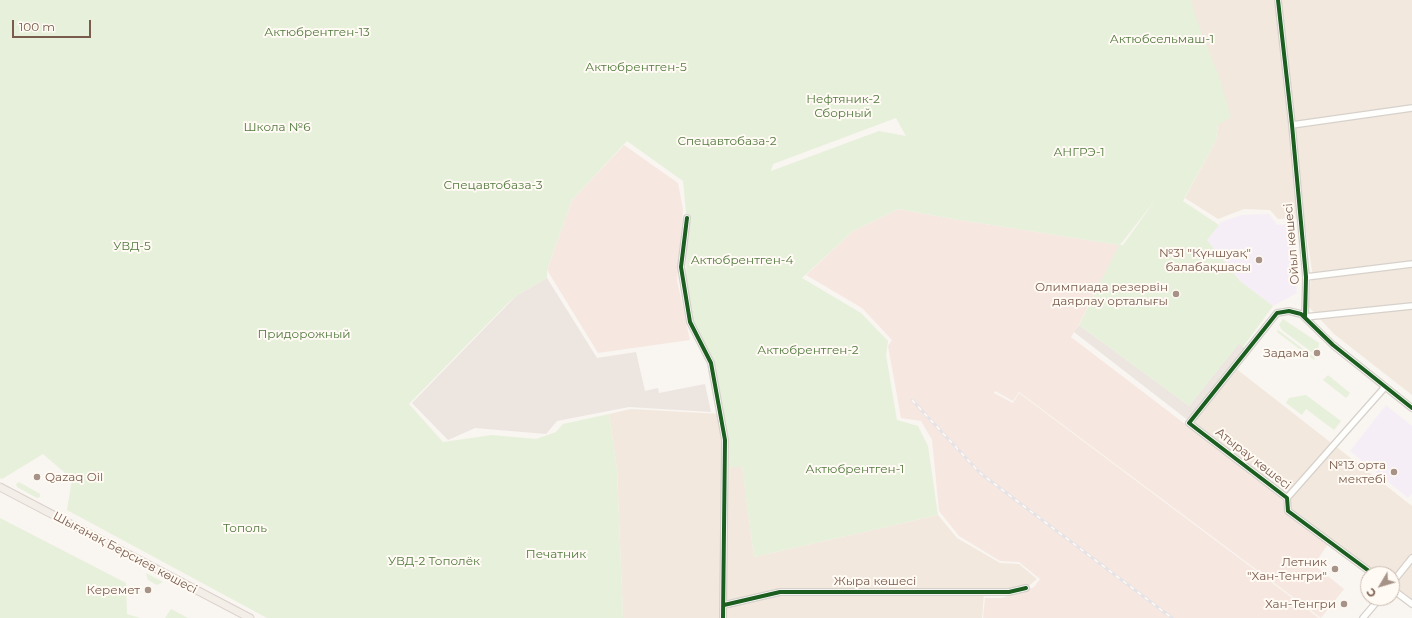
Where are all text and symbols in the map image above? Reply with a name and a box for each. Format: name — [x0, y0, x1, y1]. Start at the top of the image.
scale bar — [14, 12, 93, 38]
text: 100 m — [19, 19, 55, 34]
park label: Актюбрентген-13 — [264, 25, 370, 39]
park label: Актюбсельмаш-1 — [1110, 32, 1214, 46]
park label: Актюбрентген-5 — [585, 60, 687, 74]
park label: Нефтяник-2 Сборный — [806, 92, 880, 120]
park label: Школа №6 — [243, 120, 311, 134]
park label: Спецавтобаза-2 — [677, 134, 777, 148]
park label: АНГРЭ-1 — [1053, 145, 1105, 159]
park label: Спецавтобаза-3 — [444, 178, 542, 192]
street label: Ойыл көшесі — [1281, 203, 1303, 285]
park label: УВД-5 — [113, 239, 151, 253]
place label: №31 "Күншуақ" балабақшасы — [1159, 246, 1251, 274]
park label: Актюбрентген-4 — [691, 253, 793, 267]
marker: №31 "Күншуақ" балабақшасы — [1254, 255, 1264, 265]
place label: Олимпиада резервін даярлау орталығы — [1035, 280, 1168, 308]
marker: Олимпиада резервін даярлау орталығы — [1171, 289, 1181, 299]
park label: Придорожный — [257, 327, 351, 341]
park label: Актюбрентген-2 — [757, 343, 859, 357]
place label: Задама — [1263, 346, 1309, 360]
marker: Задама — [1312, 348, 1322, 358]
street label: Атырау көшесі — [1213, 425, 1293, 493]
place label: №13 орта мектебі — [1329, 458, 1386, 486]
park label: Актюбрентген-1 — [806, 462, 904, 476]
marker: №13 орта мектебі — [1389, 467, 1399, 477]
place label: Qazaq Oil — [45, 470, 103, 484]
marker: Qazaq Oil — [32, 472, 42, 482]
street label: Шығанақ Берсиев көшесі — [51, 509, 199, 597]
park label: Тополь — [223, 521, 267, 535]
park label: Печатник — [526, 547, 586, 561]
park label: УВД-2 Тополёк — [388, 554, 480, 568]
place label: Летник "Хан-Тенгри" — [1247, 555, 1327, 583]
marker: Летник "Хан-Тенгри" — [1330, 564, 1340, 574]
north arrow — [1360, 566, 1400, 606]
street label: Жыра көшесі — [834, 574, 916, 588]
place label: Керемет — [87, 583, 140, 597]
marker: Керемет — [143, 585, 153, 595]
text: С — [1363, 585, 1379, 600]
place label: Хан-Тенгри — [1265, 597, 1336, 611]
marker: Хан-Тенгри — [1339, 599, 1349, 609]

